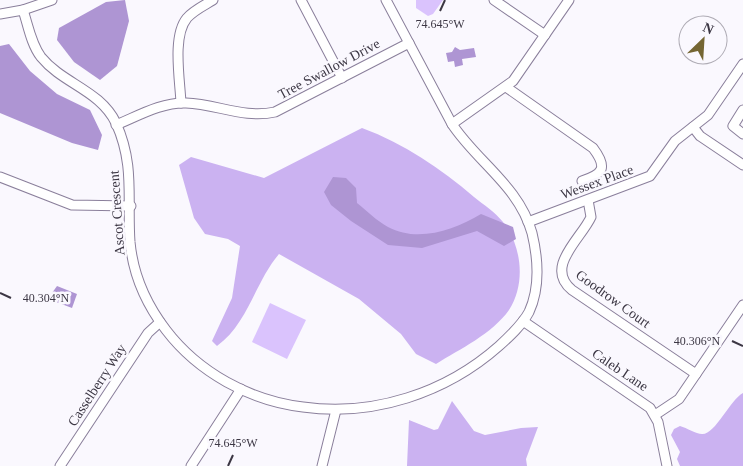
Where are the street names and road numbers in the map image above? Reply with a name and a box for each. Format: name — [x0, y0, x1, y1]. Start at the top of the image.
street label: Tree Swallow Drive — [276, 36, 382, 102]
street label: Wessex Place — [559, 162, 635, 202]
street label: Ascot Crescent — [107, 170, 127, 256]
street label: Goodrow Court — [573, 267, 653, 331]
street label: Casselberry Way — [65, 341, 129, 429]
street label: Caleb Lane — [589, 346, 651, 394]

